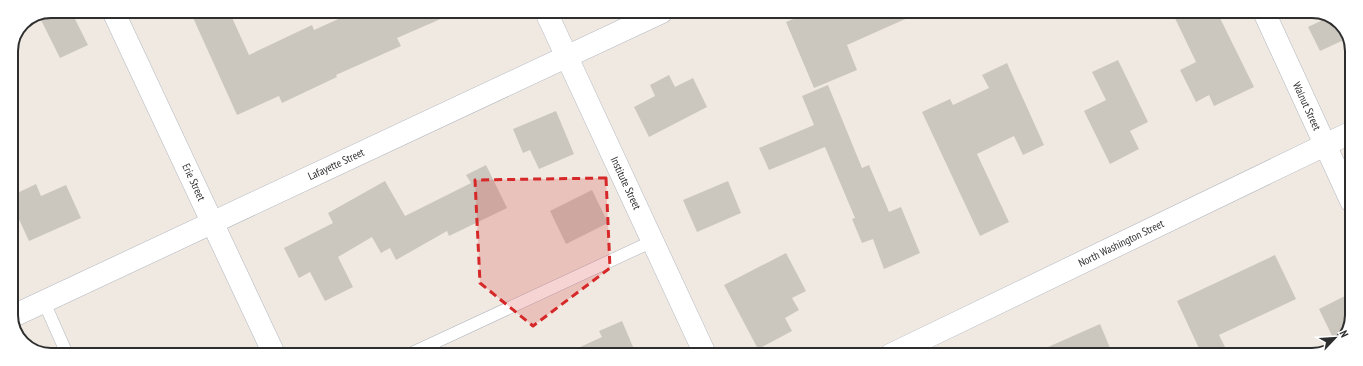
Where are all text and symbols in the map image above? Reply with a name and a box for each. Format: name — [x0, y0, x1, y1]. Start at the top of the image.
street label: Walnut Street — [1290, 80, 1324, 132]
street label: Lafayette Street — [306, 145, 366, 183]
street label: Institute Street — [608, 154, 644, 212]
street label: Erie Street — [179, 161, 209, 203]
street label: North Washington Street — [1076, 216, 1166, 270]
north arrow — [1315, 318, 1355, 358]
text: N — [1336, 328, 1352, 339]

